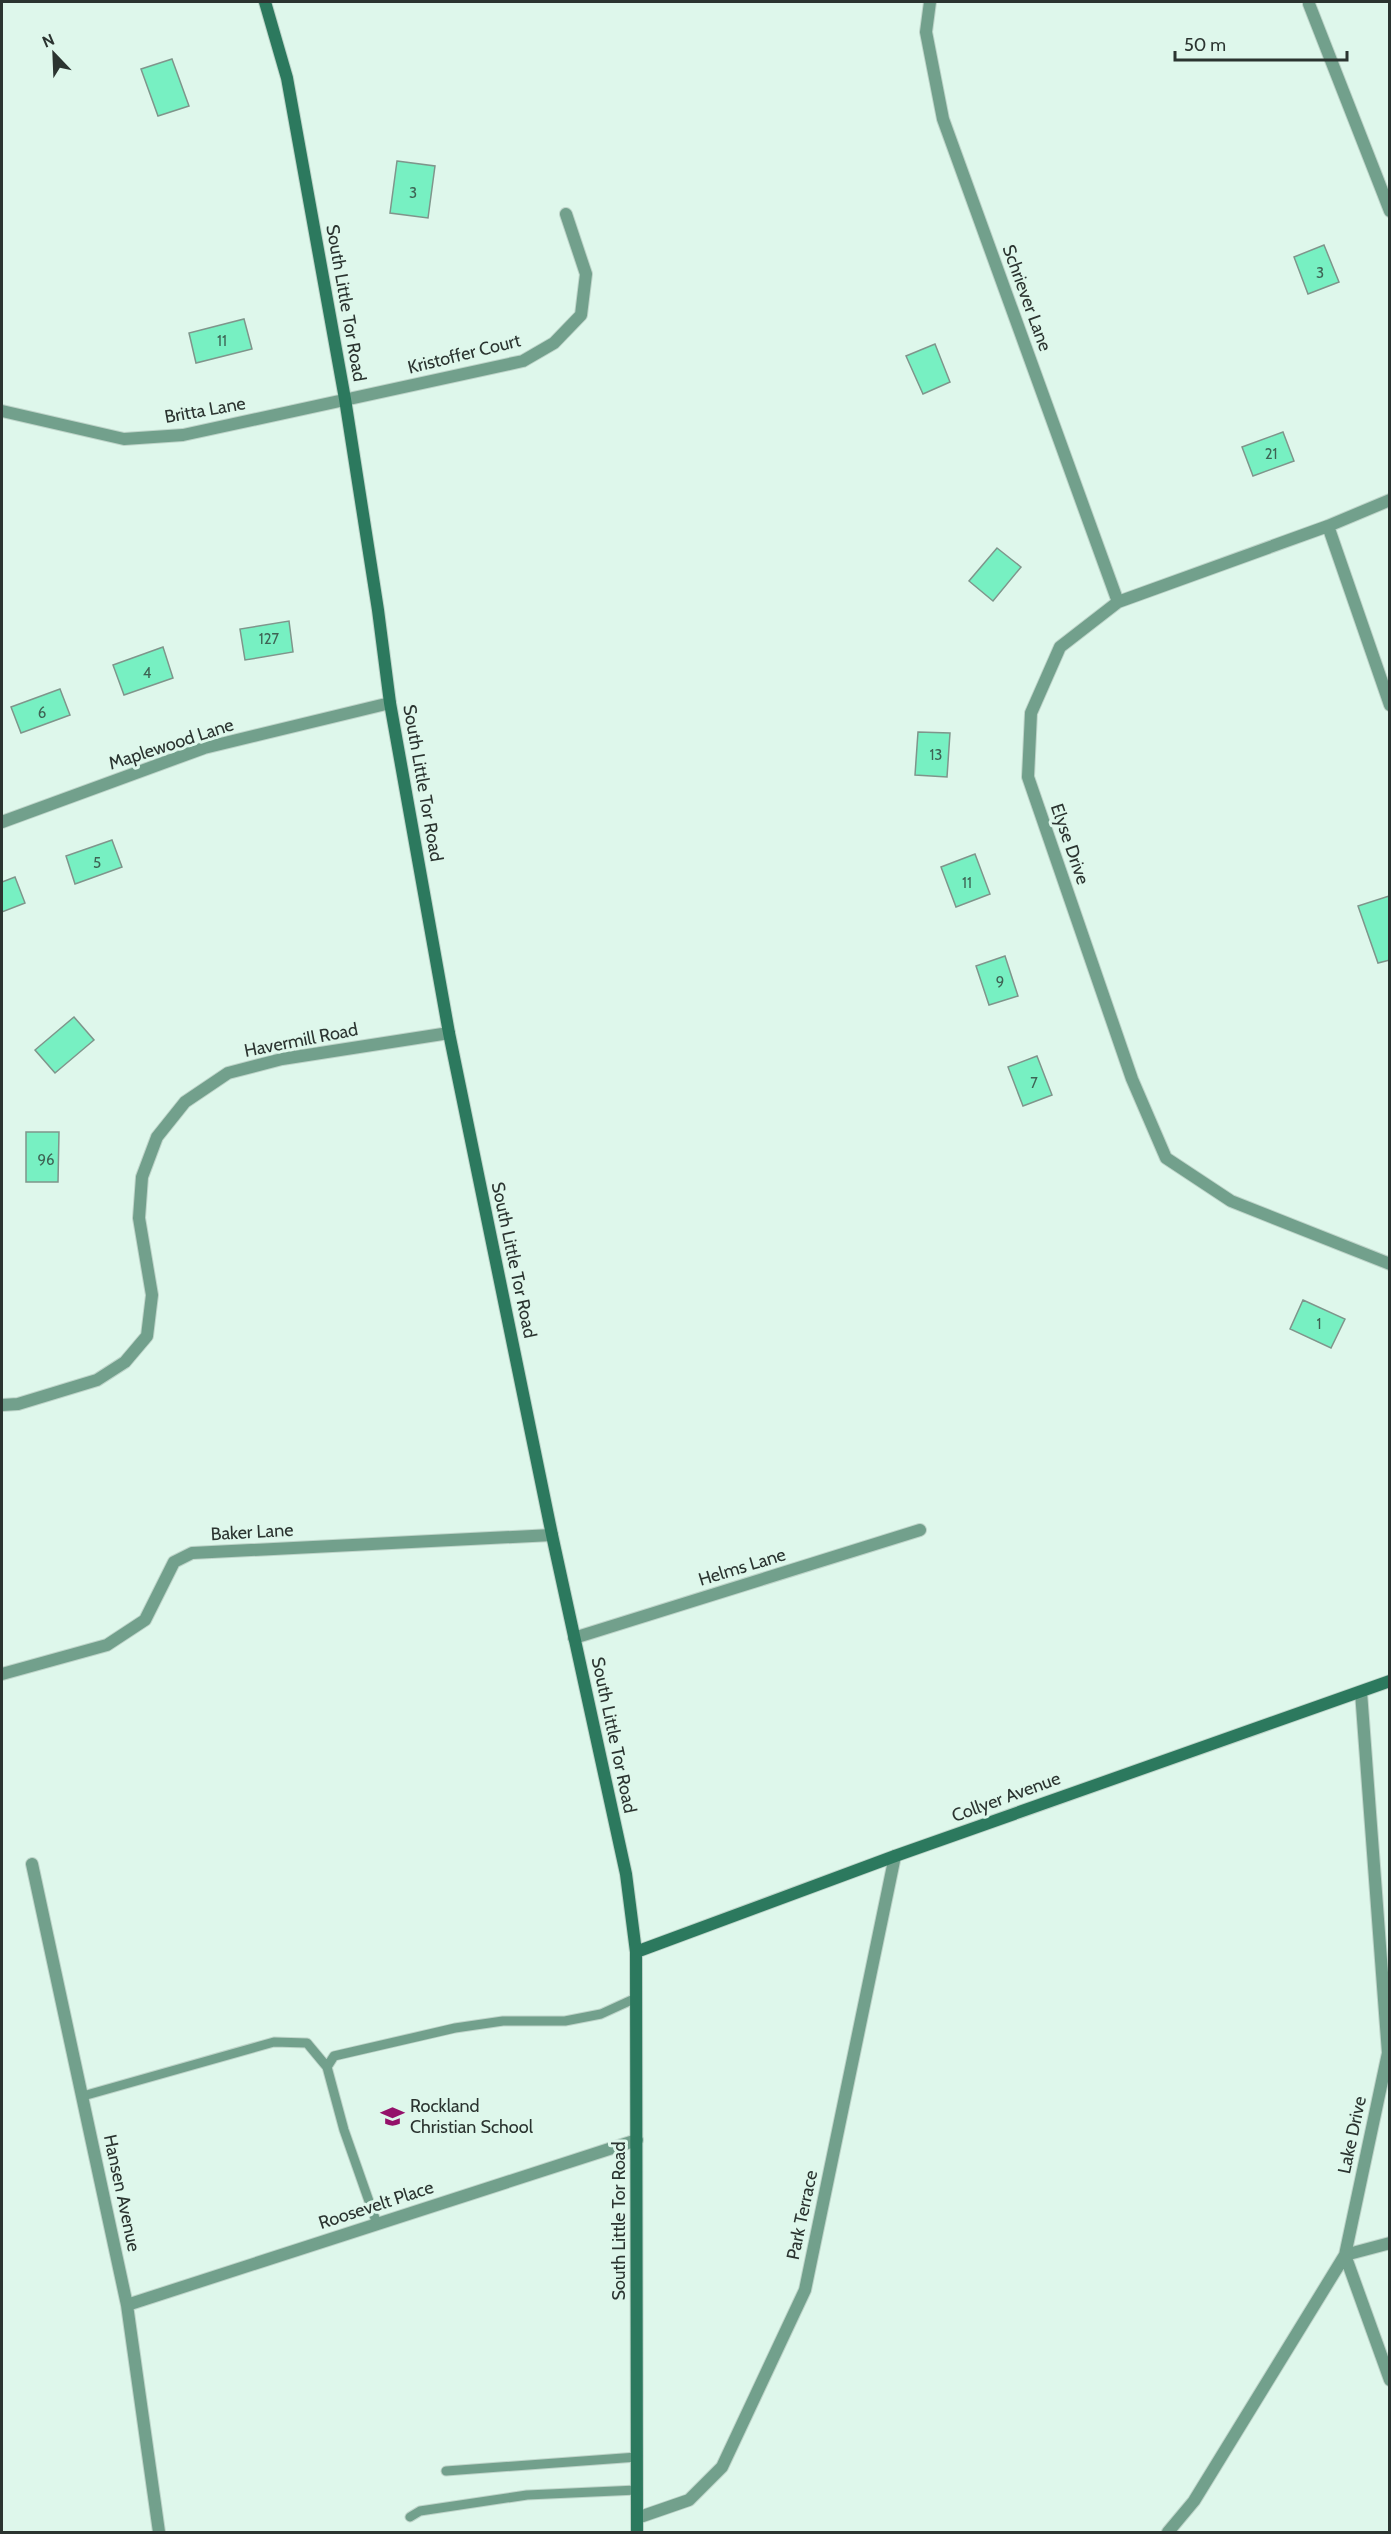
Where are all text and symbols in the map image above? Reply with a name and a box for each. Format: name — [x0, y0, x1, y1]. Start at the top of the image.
north arrow — [24, 24, 84, 84]
scale bar — [1175, 24, 1348, 62]
text: N — [39, 30, 57, 52]
text: 50 m — [1184, 34, 1226, 56]
house number: 3 — [409, 184, 417, 202]
street label: South Little Tor Road — [321, 223, 371, 383]
street label: Schriever Lane — [998, 242, 1056, 354]
house number: 3 — [1316, 264, 1324, 282]
street label: Kristoffer Court — [405, 329, 523, 379]
house number: 11 — [217, 332, 227, 350]
street label: Britta Lane — [163, 392, 247, 428]
house number: 21 — [1265, 445, 1277, 463]
house number: 127 — [259, 630, 280, 648]
house number: 4 — [143, 664, 152, 682]
street label: South Little Tor Road — [398, 703, 448, 863]
house number: 6 — [38, 704, 46, 722]
street label: Maplewood Lane — [106, 713, 236, 775]
house number: 13 — [929, 746, 943, 764]
street label: Elyse Drive — [1046, 801, 1094, 887]
house number: 5 — [93, 854, 101, 872]
house number: 11 — [962, 874, 972, 892]
house number: 9 — [996, 973, 1004, 991]
street label: Havermill Road — [242, 1018, 360, 1062]
house number: 7 — [1030, 1074, 1038, 1092]
house number: 96 — [37, 1151, 55, 1169]
street label: South Little Tor Road — [487, 1180, 541, 1340]
house number: 1 — [1317, 1315, 1321, 1333]
street label: Baker Lane — [210, 1519, 294, 1545]
street label: Helms Lane — [696, 1543, 788, 1591]
street label: South Little Tor Road — [587, 1655, 641, 1815]
street label: Collyer Avenue — [949, 1767, 1063, 1827]
street label: Lake Drive — [1333, 2094, 1371, 2176]
place label: Rockland Christian School — [410, 2095, 534, 2138]
school or university icon: Rockland Christian School — [379, 2103, 405, 2129]
street label: Hansen Avenue — [99, 2132, 145, 2254]
street label: South Little Tor Road — [608, 2142, 630, 2300]
street label: Park Terrace — [782, 2168, 822, 2262]
street label: Roosevelt Place — [316, 2176, 436, 2234]

